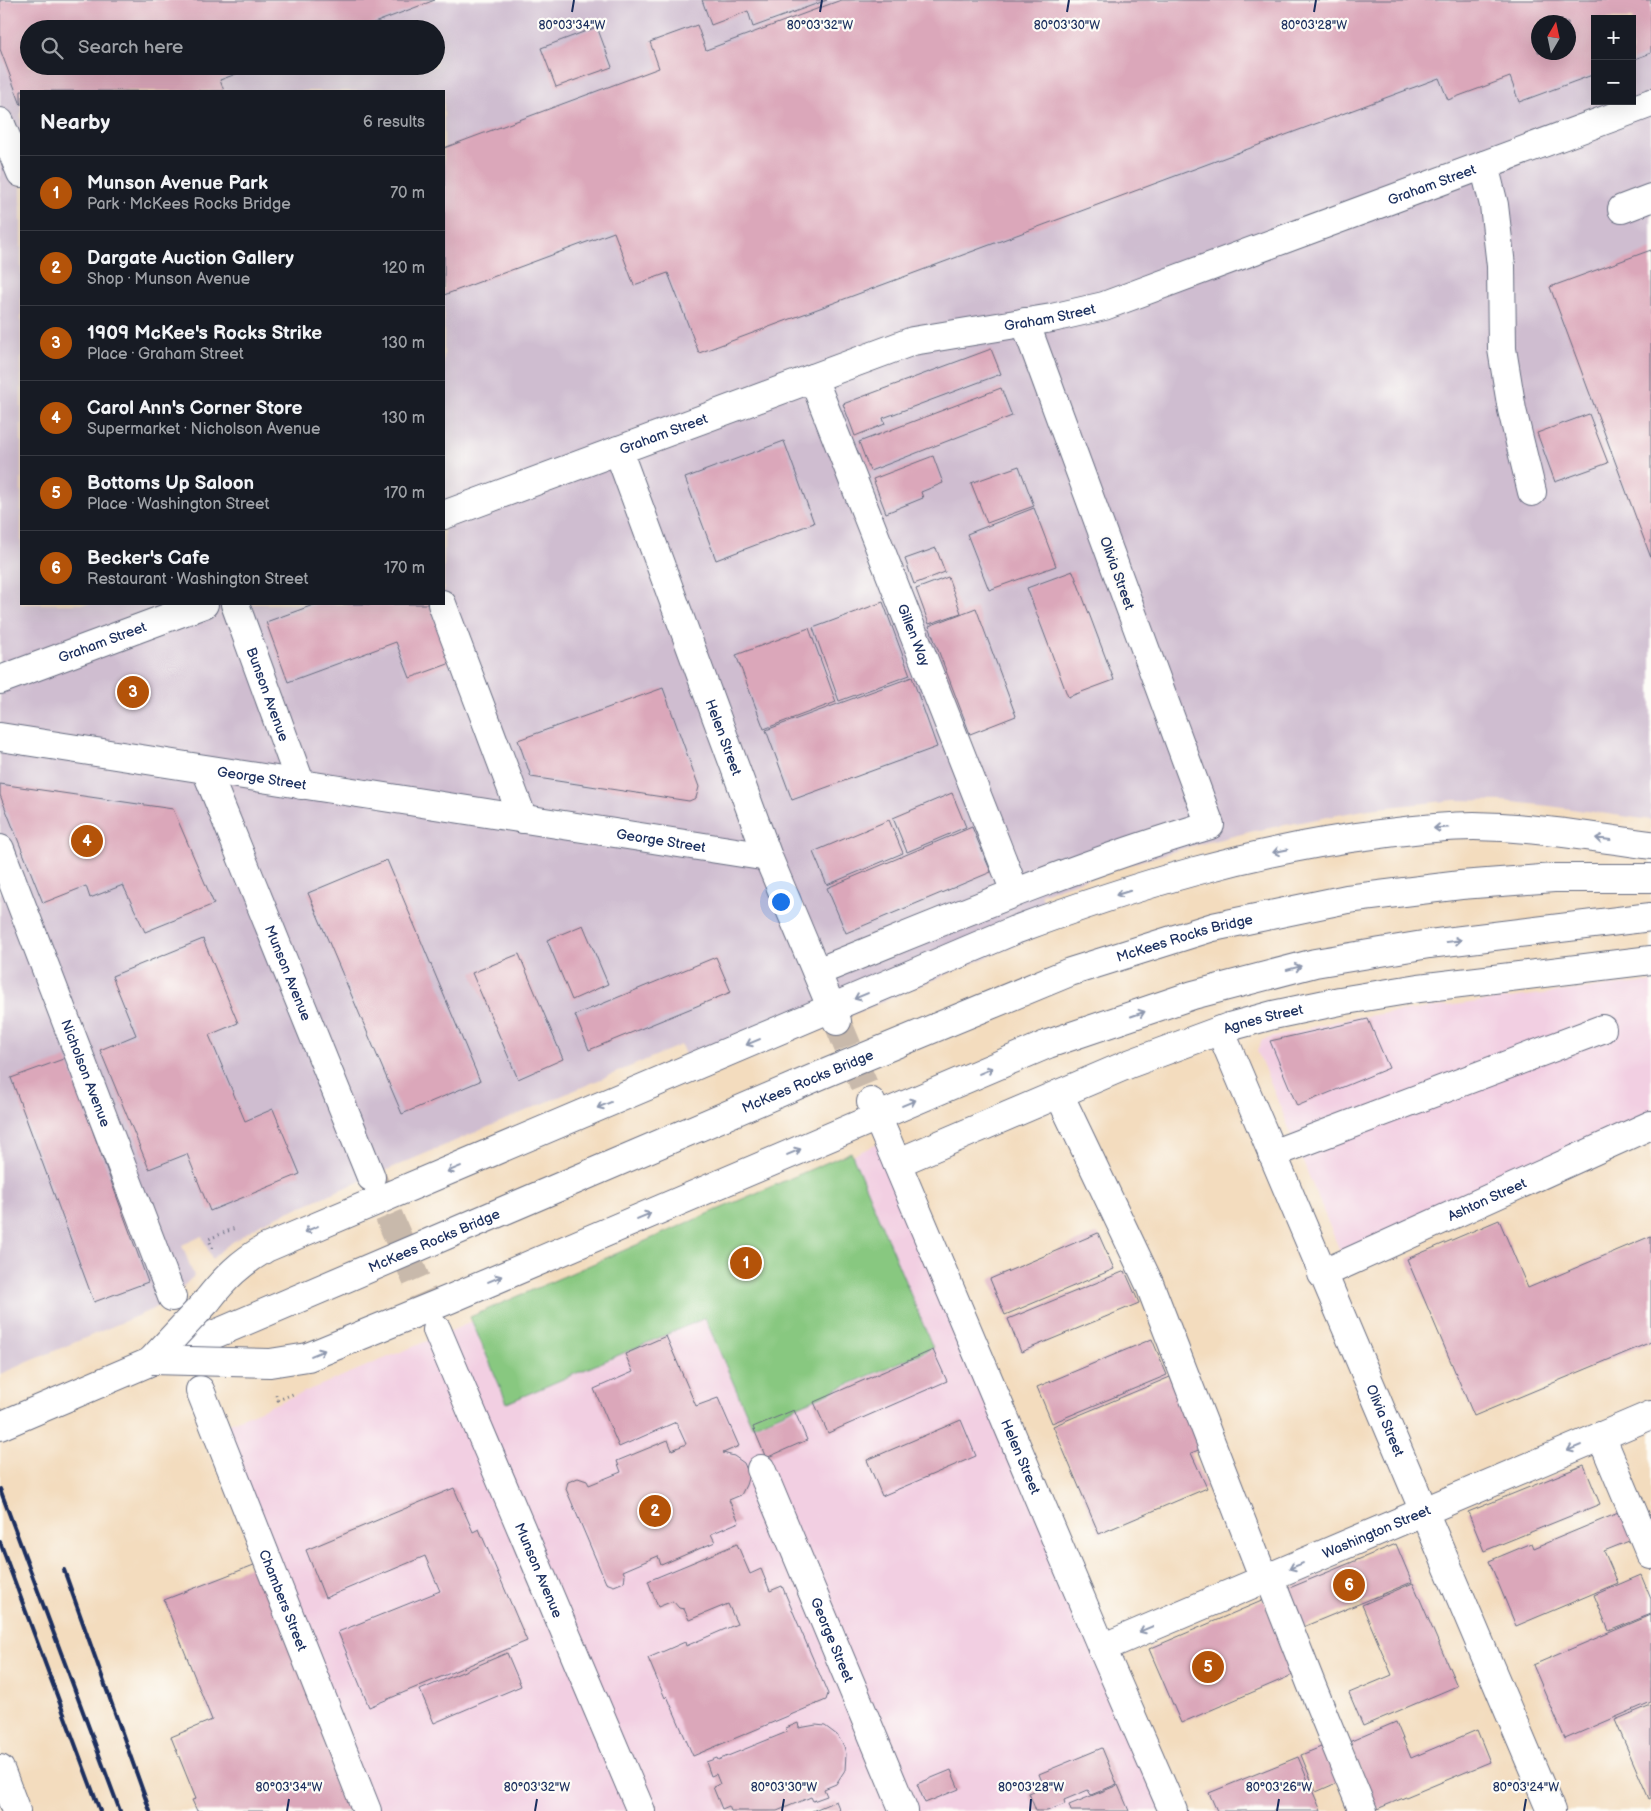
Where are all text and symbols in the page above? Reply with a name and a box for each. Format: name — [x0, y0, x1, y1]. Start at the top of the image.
north arrow — [1531, 15, 1576, 60]
map controls — [1591, 15, 1636, 105]
button: + — [1591, 15, 1636, 60]
text: 80°03'34"W — [539, 18, 605, 33]
text: 80°03'32"W — [787, 18, 853, 33]
text: 80°03'30"W — [1034, 18, 1100, 33]
text: 80°03'28"W — [1281, 18, 1347, 33]
search box — [20, 20, 445, 75]
icon: search — [38, 34, 66, 62]
text: Search here — [78, 36, 183, 59]
button: − — [1591, 60, 1636, 105]
text: Nearby — [40, 110, 110, 135]
text: 6 results — [363, 113, 425, 132]
street label: Graham Street — [1385, 160, 1479, 208]
text: Munson Avenue Park — [87, 172, 268, 195]
text: 1 — [53, 184, 59, 203]
text: 70 m — [390, 184, 425, 203]
text: Park · McKees Rocks Bridge — [87, 195, 291, 214]
text: Dargate Auction Gallery — [87, 247, 294, 270]
text: 2 — [51, 259, 61, 278]
text: 120 m — [382, 259, 425, 278]
text: Shop · Munson Avenue — [87, 270, 250, 289]
street label: Graham Street — [1003, 300, 1098, 334]
text: 1909 McKee's Rocks Strike — [87, 322, 322, 345]
text: 3 — [51, 334, 61, 353]
text: 130 m — [382, 334, 425, 353]
text: Place · Graham Street — [87, 345, 244, 364]
text: Carol Ann's Corner Store — [87, 397, 302, 420]
text: 4 — [51, 409, 61, 428]
text: 130 m — [382, 409, 425, 428]
street label: Graham Street — [617, 409, 710, 458]
text: Supermarket · Nicholson Avenue — [87, 420, 320, 439]
text: Bottoms Up Saloon — [87, 472, 254, 495]
text: 5 — [51, 484, 61, 503]
text: 170 m — [384, 484, 425, 503]
text: Place · Washington Street — [87, 495, 269, 514]
street label: Olivia Street — [1096, 534, 1138, 612]
text: Becker's Cafe — [87, 547, 210, 570]
text: 6 — [51, 559, 61, 578]
text: 170 m — [384, 559, 425, 578]
text: Restaurant · Washington Street — [87, 570, 308, 589]
street label: Gillen Way — [894, 601, 934, 669]
street label: Graham Street — [56, 618, 149, 666]
street label: Bunson Avenue — [243, 645, 293, 744]
pin: 3 — [117, 673, 149, 711]
street label: Helen Street — [702, 697, 746, 778]
street label: George Street — [216, 763, 308, 793]
pin: 4 — [71, 822, 103, 860]
one-way arrow — [1433, 823, 1450, 833]
street label: George Street — [615, 825, 707, 856]
one-way arrow — [1595, 834, 1611, 844]
one-way arrow — [1273, 846, 1289, 856]
one-way arrow — [1116, 888, 1132, 898]
your location — [768, 889, 794, 915]
street label: McKees Rocks Bridge — [1114, 910, 1254, 965]
street label: Munson Avenue — [261, 923, 315, 1023]
one-way arrow — [1446, 936, 1462, 946]
one-way arrow — [1286, 963, 1302, 973]
one-way arrow — [854, 991, 869, 1001]
street label: Agnes Street — [1221, 1000, 1305, 1037]
one-way arrow — [1130, 1008, 1146, 1018]
street label: Nicholson Avenue — [58, 1017, 114, 1129]
one-way arrow — [746, 1037, 761, 1047]
street label: McKees Rocks Bridge — [739, 1046, 876, 1116]
one-way arrow — [978, 1065, 993, 1075]
one-way arrow — [901, 1098, 916, 1108]
one-way arrow — [597, 1101, 612, 1111]
one-way arrow — [786, 1147, 801, 1157]
one-way arrow — [447, 1164, 462, 1174]
street label: Ashton Street — [1445, 1174, 1529, 1225]
street label: McKees Rocks Bridge — [366, 1205, 502, 1276]
one-way arrow — [636, 1210, 651, 1220]
one-way arrow — [304, 1224, 319, 1234]
pin: 1 — [730, 1244, 762, 1282]
one-way arrow — [487, 1274, 502, 1284]
one-way arrow — [310, 1347, 325, 1357]
street label: Olivia Street — [1363, 1382, 1408, 1460]
street label: Helen Street — [998, 1417, 1045, 1497]
one-way arrow — [1567, 1443, 1582, 1453]
pin: 2 — [639, 1492, 671, 1530]
street label: Washington Street — [1320, 1501, 1433, 1562]
street label: Munson Avenue — [511, 1520, 567, 1620]
street label: Chambers Street — [256, 1547, 311, 1654]
one-way arrow — [1288, 1562, 1304, 1571]
pin: 6 — [1333, 1566, 1365, 1604]
street label: George Street — [807, 1595, 858, 1685]
one-way arrow — [1139, 1625, 1154, 1635]
pin: 5 — [1192, 1648, 1224, 1686]
text: 80°03'34"W — [256, 1780, 322, 1795]
text: 80°03'32"W — [504, 1780, 570, 1795]
text: 80°03'30"W — [751, 1780, 817, 1795]
text: 80°03'28"W — [998, 1780, 1064, 1795]
text: 80°03'26"W — [1246, 1780, 1312, 1795]
text: 80°03'24"W — [1493, 1780, 1559, 1795]

